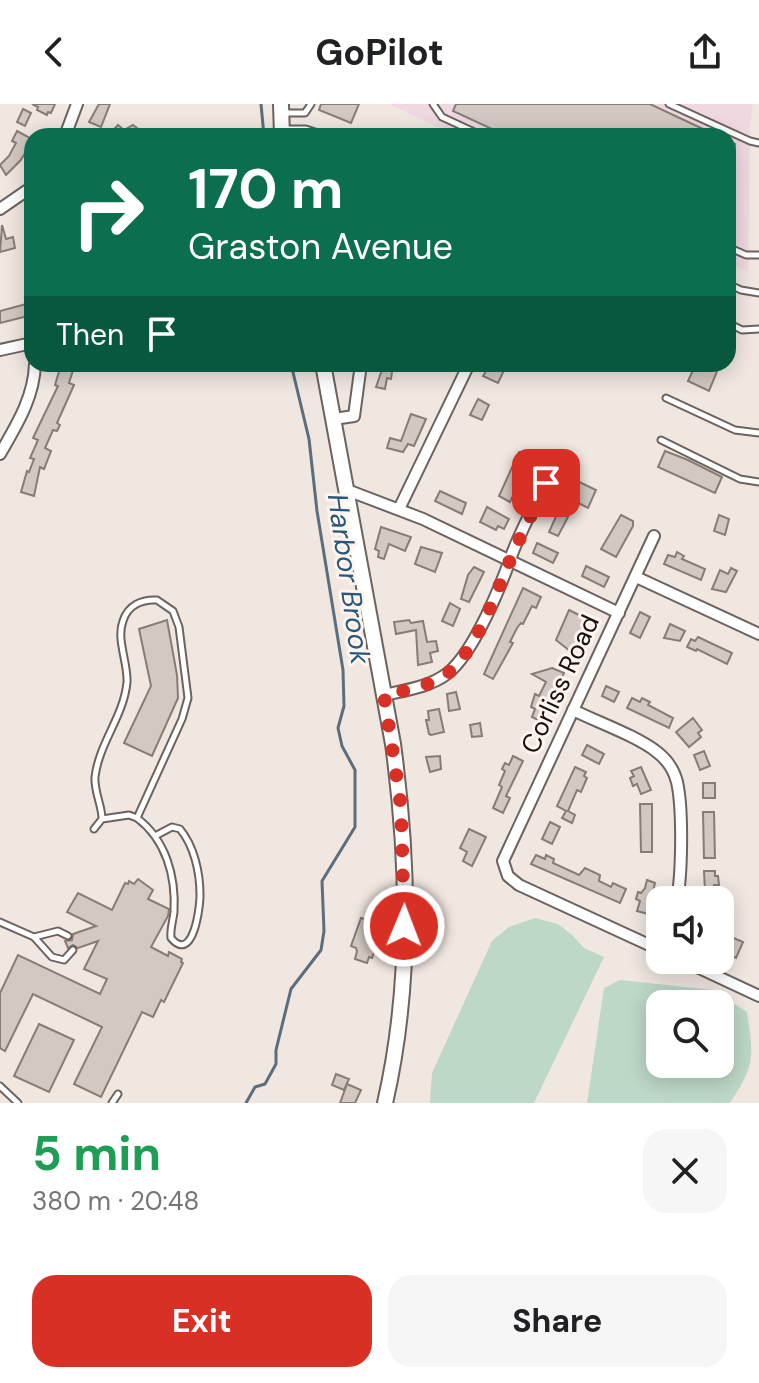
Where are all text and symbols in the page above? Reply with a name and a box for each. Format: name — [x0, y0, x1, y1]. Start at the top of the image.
text: GoPilot — [315, 29, 444, 76]
icon: back — [32, 30, 76, 74]
icon: share — [683, 30, 727, 74]
text: 170 m — [188, 152, 343, 225]
icon: right — [56, 160, 160, 264]
text: Graston Avenue — [188, 223, 453, 270]
icon: arrive — [140, 312, 184, 356]
text: Then — [56, 315, 124, 354]
pin — [512, 449, 580, 517]
icon: arrive — [524, 461, 568, 505]
water label: Harbor Brook — [319, 491, 379, 667]
street label: Corliss Road — [513, 609, 607, 759]
position arrow — [362, 884, 446, 968]
map controls — [646, 886, 734, 1078]
button: sound — [646, 886, 734, 974]
button: search — [646, 990, 734, 1078]
text: 5 min — [32, 1122, 161, 1185]
button: close — [643, 1129, 727, 1213]
text: 380 m · 20:48 — [32, 1184, 199, 1218]
button: Exit — [32, 1275, 372, 1367]
button: Share — [388, 1275, 727, 1367]

